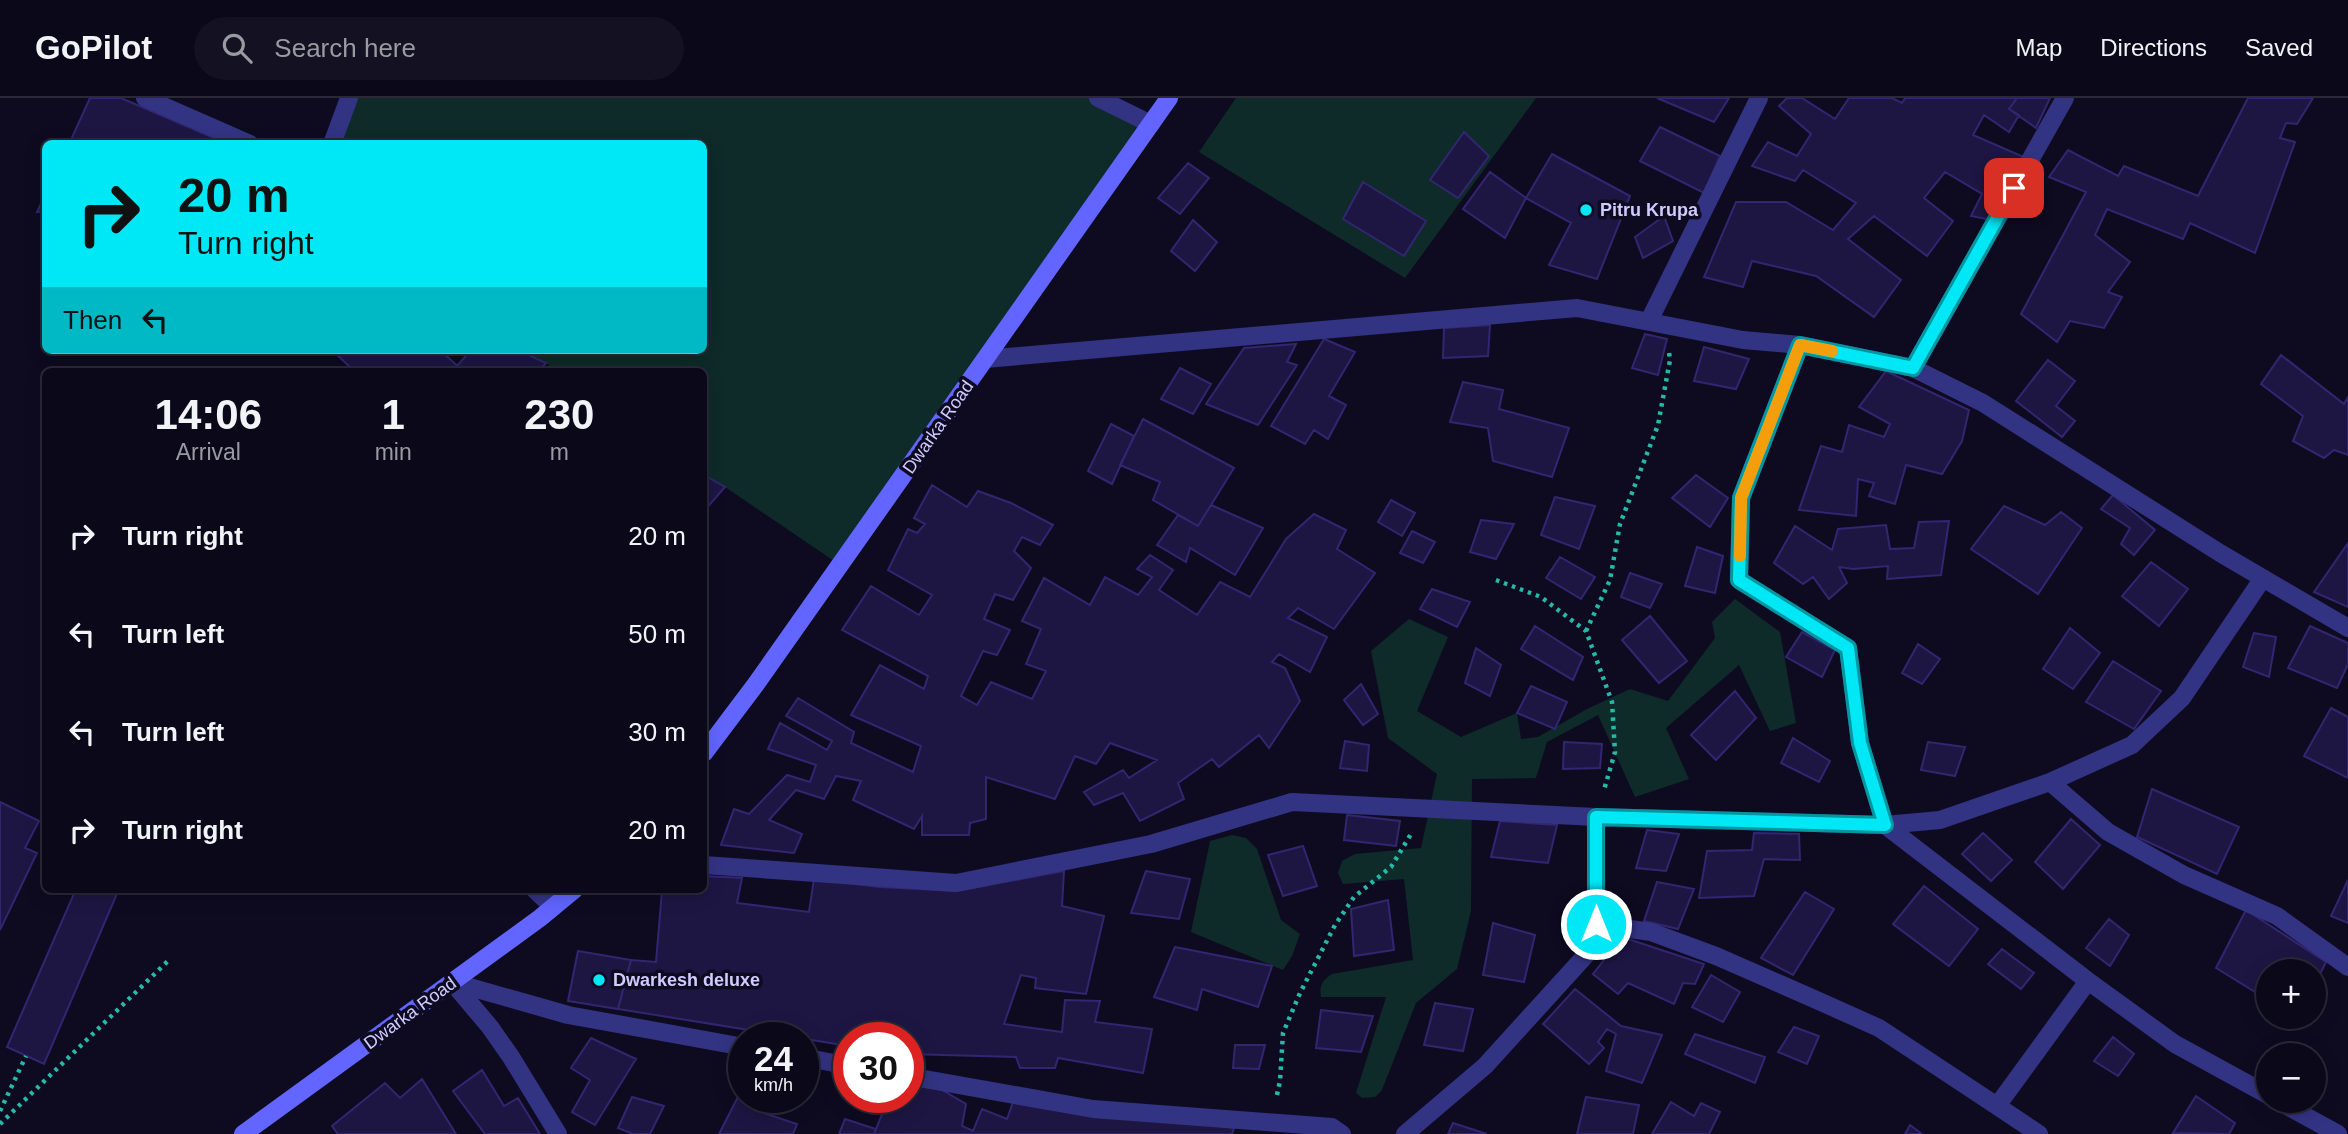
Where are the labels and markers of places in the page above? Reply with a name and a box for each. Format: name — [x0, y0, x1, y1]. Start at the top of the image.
pin — [1984, 158, 2044, 218]
place label: Pitru Krupa — [1600, 200, 1699, 220]
marker: Pitru Krupa — [1578, 202, 1594, 218]
place label: Dwarkesh deluxe — [613, 970, 760, 990]
marker: Dwarkesh deluxe — [591, 972, 607, 988]

